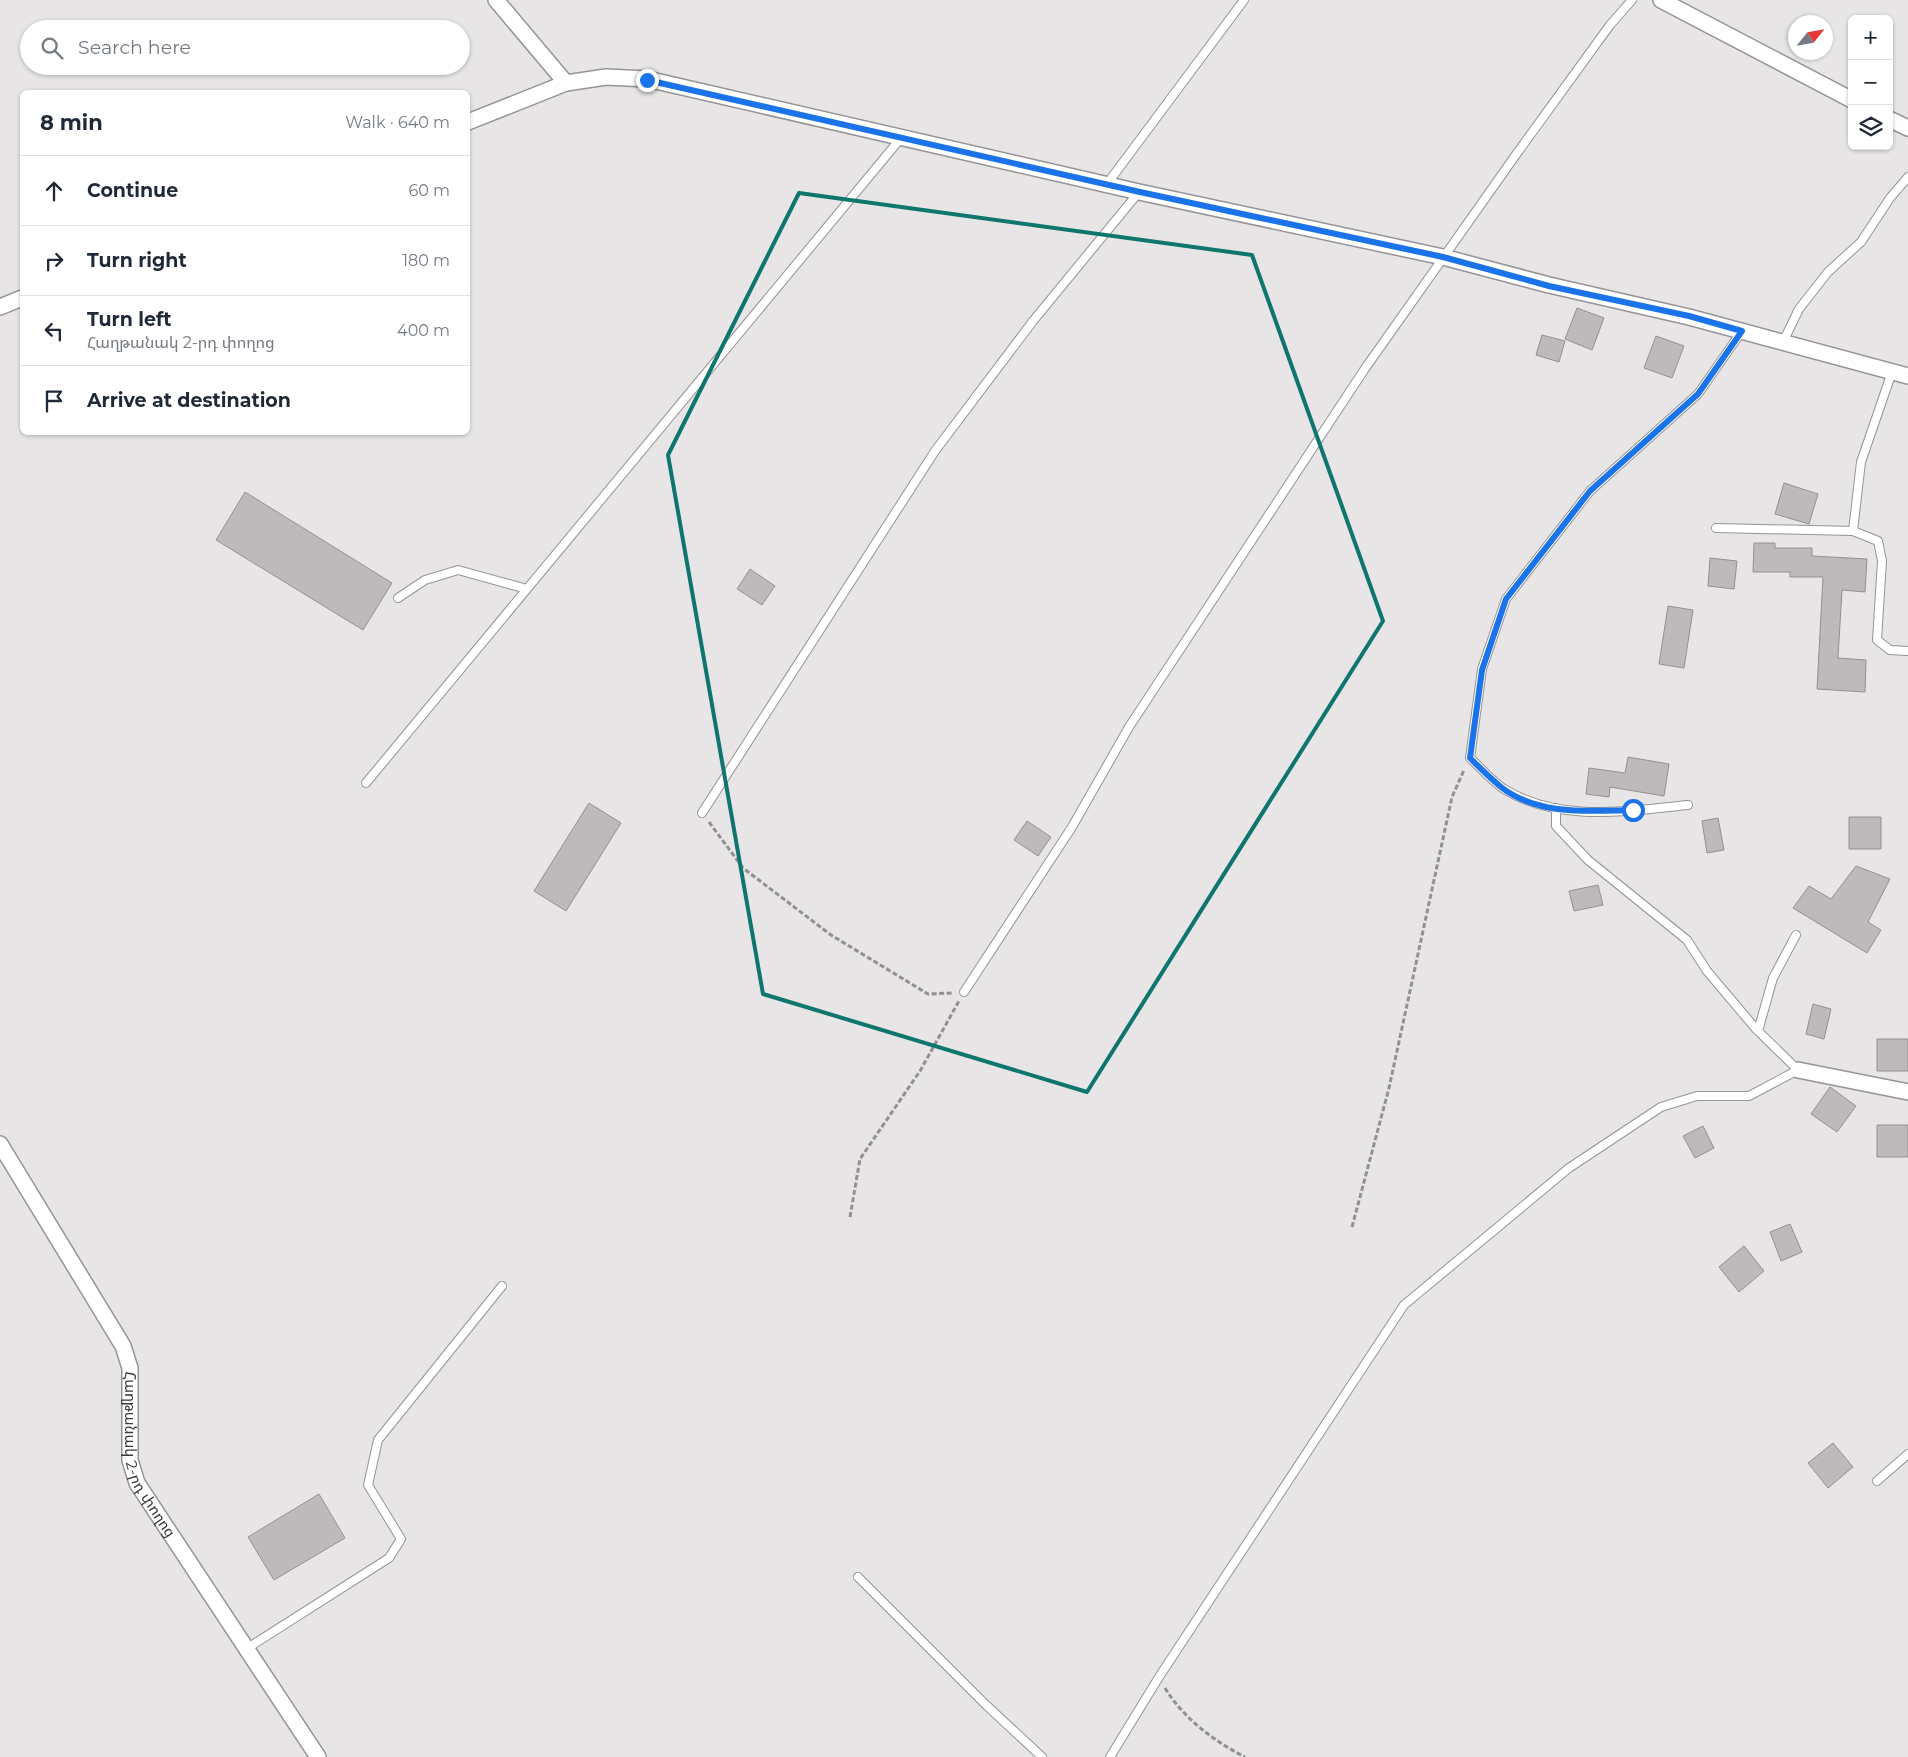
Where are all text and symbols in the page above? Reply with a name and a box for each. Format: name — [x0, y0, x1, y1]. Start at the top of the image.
north arrow — [1788, 15, 1833, 60]
map controls — [1848, 15, 1893, 150]
button: + — [1848, 15, 1893, 60]
search box — [20, 20, 470, 75]
icon: search — [38, 34, 66, 62]
text: Search here — [78, 36, 191, 59]
button: − — [1848, 60, 1893, 105]
route end — [636, 69, 659, 92]
button: layers — [1848, 105, 1893, 150]
text: 8 min — [40, 110, 103, 135]
text: Walk · 640 m — [345, 113, 450, 132]
icon: ahead — [40, 177, 68, 205]
text: Continue — [87, 179, 178, 202]
text: 60 m — [408, 181, 450, 200]
icon: right — [40, 247, 68, 275]
text: Turn right — [87, 249, 187, 272]
text: 180 m — [402, 251, 450, 270]
text: Turn left — [87, 308, 172, 331]
icon: left — [40, 317, 68, 345]
text: 400 m — [397, 321, 450, 340]
text: Հաղթանակ 2-րդ փողոց — [87, 333, 275, 352]
icon: arrive — [40, 387, 68, 415]
text: Arrive at destination — [87, 389, 291, 412]
route start — [1622, 799, 1645, 822]
street label: Հաղթանակ 2-րդ փողոց — [121, 1371, 180, 1541]

